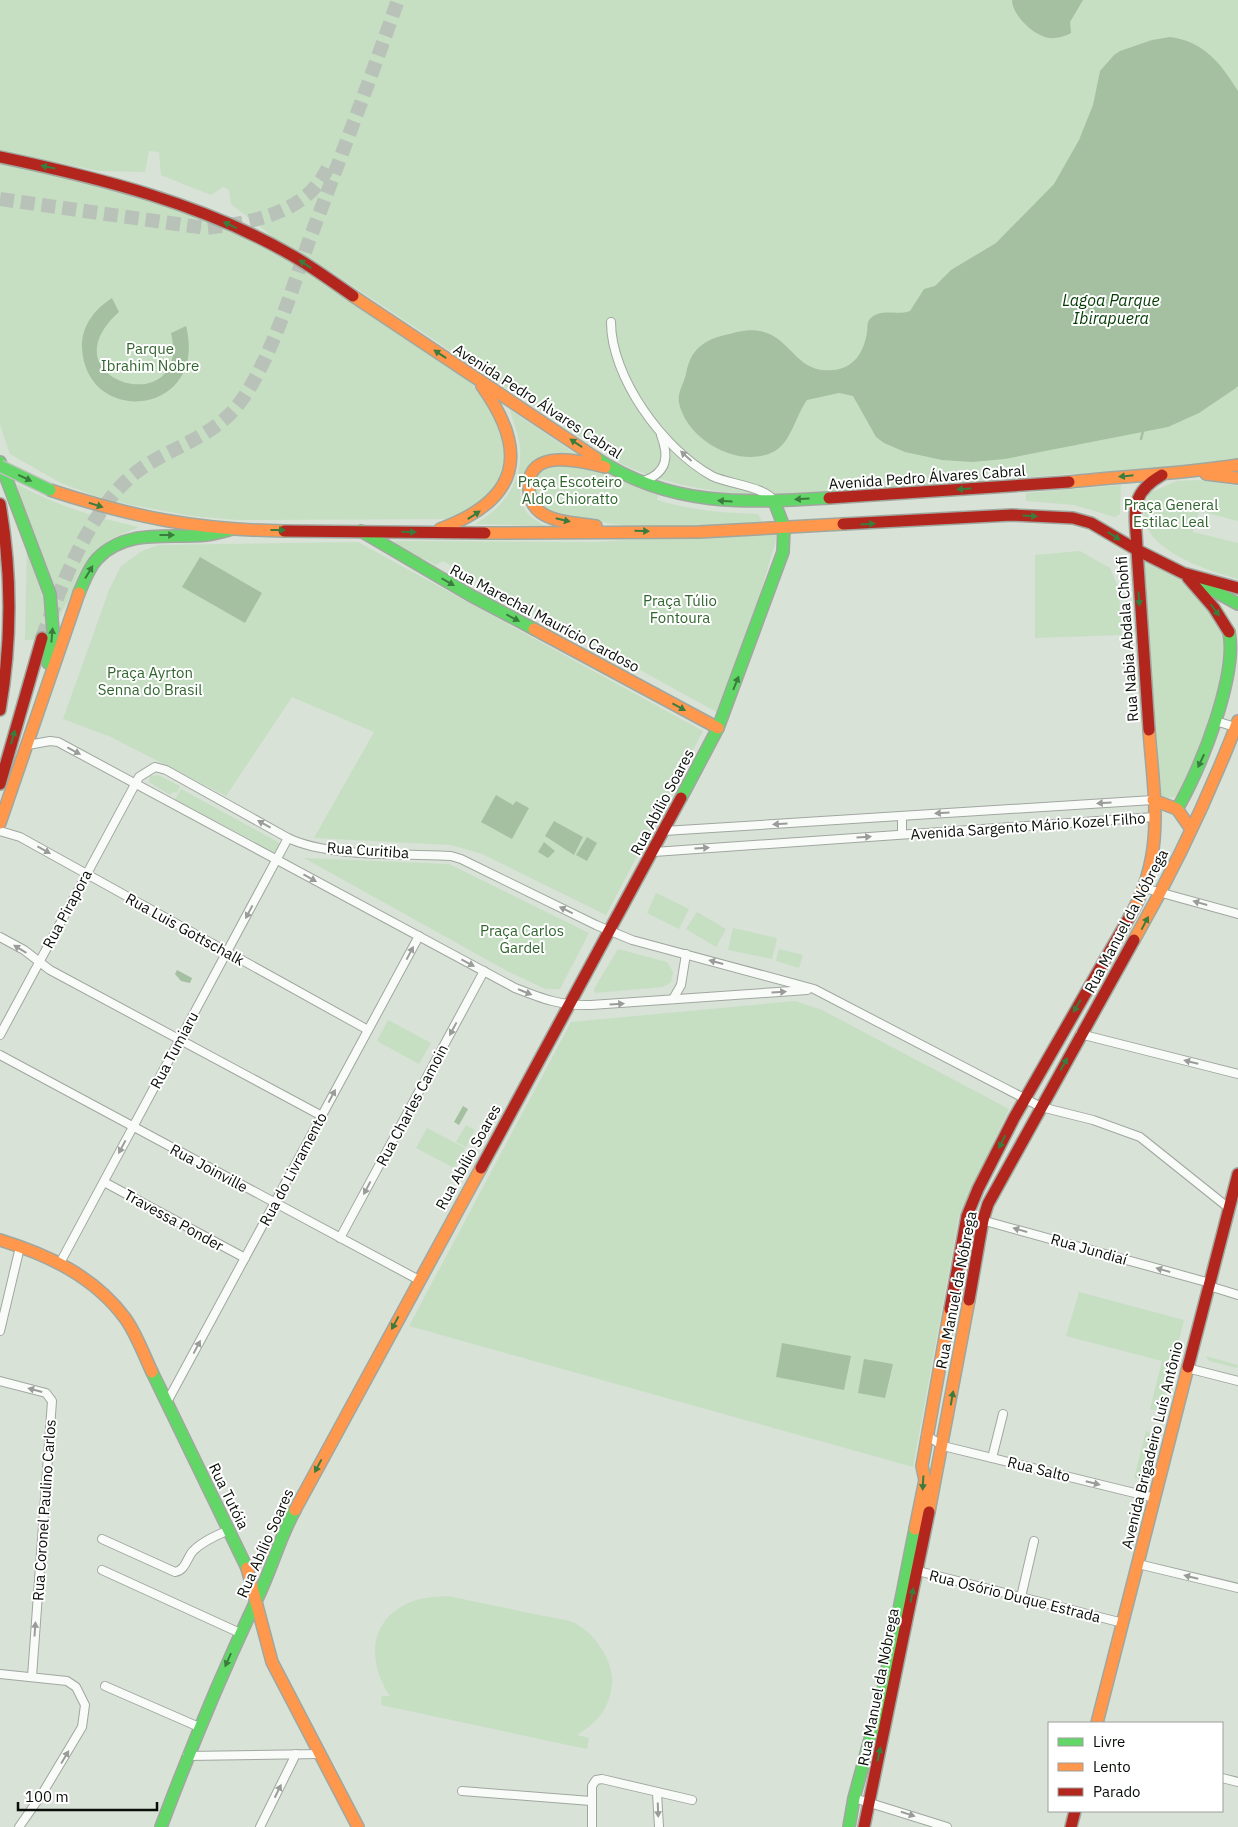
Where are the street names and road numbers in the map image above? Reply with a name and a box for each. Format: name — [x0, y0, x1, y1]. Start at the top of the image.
street label: Avenida Pedro Álvares Cabral — [450, 339, 626, 463]
street label: Avenida Pedro Álvares Cabral — [828, 461, 1026, 493]
street label: Rua Nabia Abdala Chohfi — [1112, 555, 1142, 723]
street label: Rua Marechal Maurício Cardoso — [447, 560, 643, 676]
street label: Rua Abílio Soares — [626, 746, 698, 858]
street label: Avenida Sargento Mário Kozel Filho — [910, 808, 1146, 844]
street label: Rua Curitiba — [326, 838, 410, 862]
street label: Rua Manuel da Nóbrega — [1080, 846, 1172, 996]
street label: Rua Pirapora — [38, 866, 96, 952]
street label: Rua Luis Gottschalk — [122, 889, 248, 970]
street label: Rua Tumiaru — [146, 1008, 202, 1092]
street label: Rua Charles Camoin — [372, 1041, 452, 1169]
street label: Rua Abílio Soares — [431, 1101, 505, 1213]
street label: Rua do Livramento — [255, 1109, 331, 1229]
street label: Rua Joinville — [167, 1140, 251, 1196]
street label: Travessa Ponder — [121, 1185, 228, 1255]
street label: Rua Manuel da Nóbrega — [931, 1210, 981, 1370]
street label: Rua Jundiaí — [1049, 1229, 1130, 1269]
street label: Avenida Brigadeiro Luís Antônio — [1117, 1339, 1187, 1551]
street label: Rua Coronel Paulino Carlos — [28, 1419, 60, 1601]
street label: Rua Salto — [1006, 1452, 1072, 1486]
street label: Rua Tutóia — [205, 1460, 253, 1532]
street label: Rua Abílio Soares — [232, 1485, 298, 1601]
street label: Rua Osório Duque Estrada — [927, 1565, 1103, 1627]
street label: Rua Manuel da Nóbrega — [853, 1607, 903, 1767]

